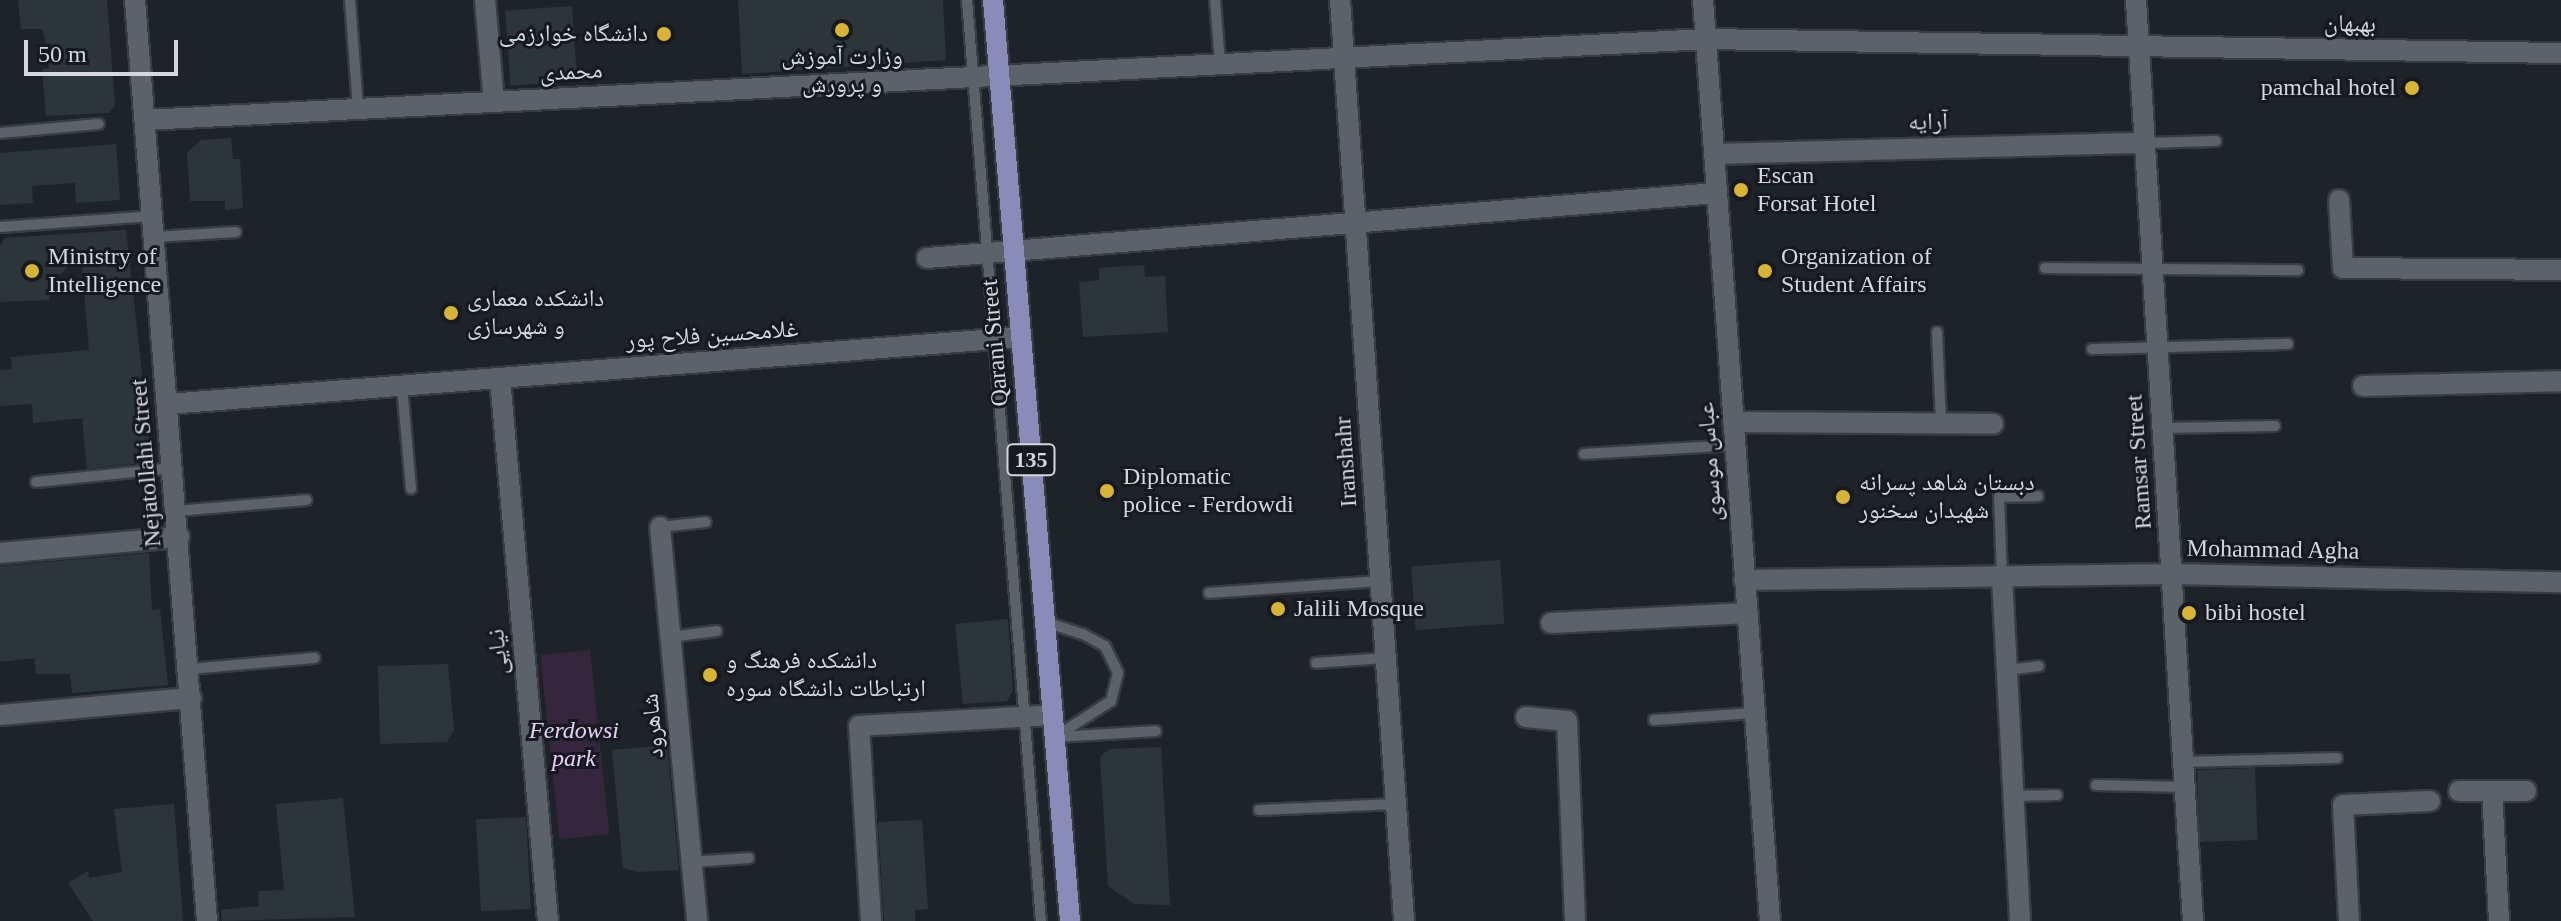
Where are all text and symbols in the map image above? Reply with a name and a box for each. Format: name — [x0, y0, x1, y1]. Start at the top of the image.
street label: بهبهان — [2324, 9, 2376, 39]
place label: دانشگاه خوارزمی — [499, 20, 648, 48]
marker: وزارت آموزش و پرورش — [833, 21, 851, 39]
scale bar — [28, 24, 182, 74]
marker: دانشگاه خوارزمی — [655, 25, 673, 43]
text: 50 m — [38, 41, 87, 67]
place label: وزارت آموزش و پرورش — [781, 43, 903, 99]
street label: محمدی — [539, 56, 603, 88]
place label: pamchal hotel — [2261, 74, 2396, 102]
marker: pamchal hotel — [2403, 79, 2421, 97]
street label: آرایه — [1908, 107, 1948, 137]
place label: Escan Forsat Hotel — [1757, 162, 1876, 218]
marker: Escan Forsat Hotel — [1732, 181, 1750, 199]
place label: Ministry of Intelligence — [48, 243, 161, 299]
place label: Organization of Student Affairs — [1781, 243, 1932, 299]
marker: Ministry of Intelligence — [23, 262, 41, 280]
marker: Organization of Student Affairs — [1756, 262, 1774, 280]
street label: Qarani Street — [975, 278, 1015, 408]
place label: دانشکده معماری و شهرسازی — [467, 285, 604, 341]
marker: دانشکده معماری و شهرسازی — [442, 304, 460, 322]
street label: غلامحسین فلاح‌ پور — [625, 315, 799, 355]
street label: Nejatollahi Street — [124, 378, 168, 548]
street label: Ramsar Street — [2120, 394, 2158, 530]
street label: عباس موسوی — [1691, 401, 1729, 523]
street label: Iranshahr — [1328, 416, 1364, 508]
road number: 135 — [1005, 442, 1057, 478]
place label: Diplomatic police - Ferdowdi — [1123, 463, 1294, 519]
place label: دبستان شاهد پسرانه شهیدان سخنور — [1859, 469, 2035, 525]
marker: Diplomatic police - Ferdowdi — [1098, 482, 1116, 500]
marker: دبستان شاهد پسرانه شهیدان سخنور — [1834, 488, 1852, 506]
street label: Mohammad Agha — [2186, 534, 2360, 566]
place label: Jalili Mosque — [1294, 595, 1424, 623]
place label: bibi hostel — [2205, 599, 2306, 627]
marker: Jalili Mosque — [1269, 600, 1287, 618]
marker: bibi hostel — [2180, 604, 2198, 622]
street label: نیایی — [482, 628, 514, 676]
place label: دانشکده فرهنگ و ارتباطات دانشگاه سوره — [726, 647, 926, 703]
marker: دانشکده فرهنگ و ارتباطات دانشگاه سوره — [701, 666, 719, 684]
street label: شاهرود — [636, 692, 670, 760]
park label: Ferdowsi park — [529, 717, 619, 773]

